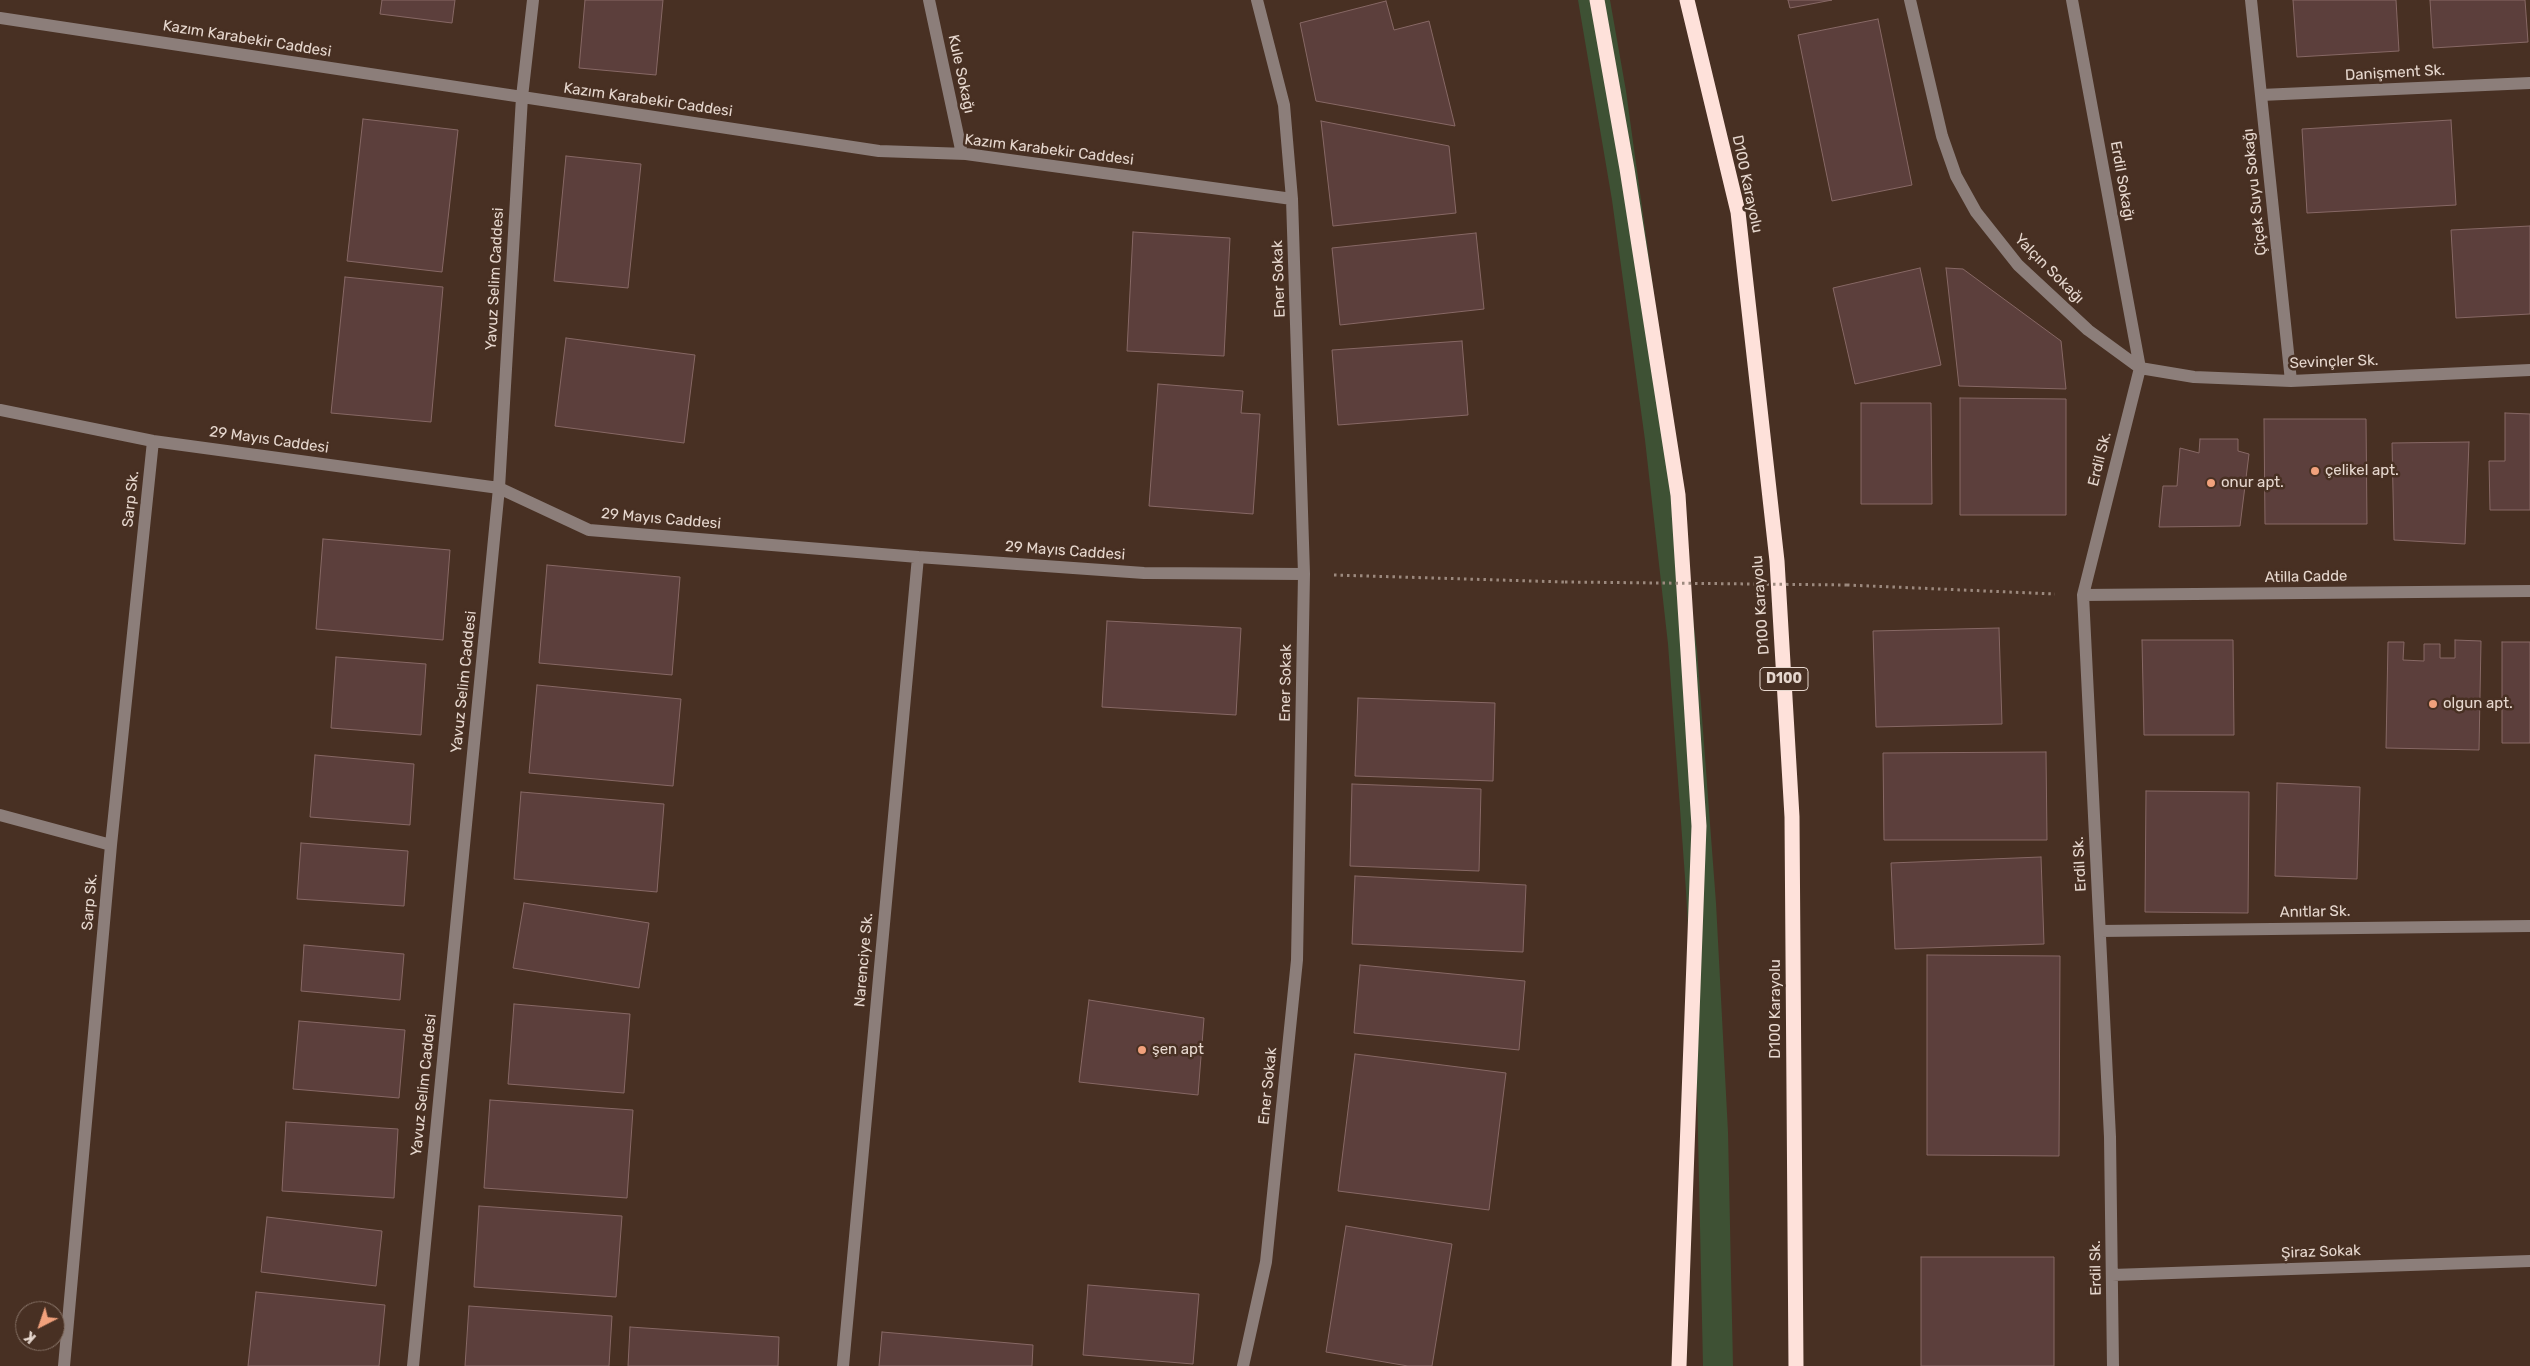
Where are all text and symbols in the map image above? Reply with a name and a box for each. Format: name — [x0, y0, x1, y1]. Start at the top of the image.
street label: Kazım Karabekir Caddesi — [161, 17, 333, 61]
street label: Kule Sokağı — [944, 33, 978, 115]
street label: Danişment Sk. — [2345, 61, 2445, 85]
street label: Kazım Karabekir Caddesi — [562, 79, 734, 121]
street label: Çiçek Suyu Sokağı — [2239, 128, 2271, 256]
street label: Kazım Karabekir Caddesi — [963, 131, 1135, 169]
street label: D100 Karayolu — [1728, 133, 1766, 235]
street label: Erdil Sokağı — [2106, 140, 2138, 222]
street label: Yavuz Selim Caddesi — [482, 207, 508, 351]
street label: Yalçın Sokağı — [2010, 230, 2088, 308]
street label: Ener Sokak — [1269, 240, 1289, 318]
street label: Sevinçler Sk. — [2289, 351, 2379, 373]
street label: 29 Mayıs Caddesi — [208, 423, 330, 457]
street label: Erdil Sk. — [2085, 430, 2115, 488]
place label: çelikel apt. — [2325, 462, 2399, 480]
marker: çelikel apt. — [2309, 465, 2321, 477]
street label: Sarp Sk. — [119, 470, 143, 528]
place label: onur apt. — [2221, 474, 2284, 492]
marker: onur apt. — [2205, 477, 2217, 489]
street label: 29 Mayıs Caddesi — [600, 505, 722, 533]
street label: 29 Mayıs Caddesi — [1004, 538, 1126, 564]
street label: D100 Karayolu — [1749, 555, 1773, 655]
street label: Atilla Cadde — [2264, 567, 2348, 587]
street label: Yavuz Selim Caddesi — [448, 610, 480, 754]
street label: Ener Sokak — [1276, 644, 1296, 722]
road number: D100 — [1760, 668, 1808, 691]
place label: olgun apt. — [2443, 695, 2513, 713]
marker: olgun apt. — [2427, 698, 2439, 710]
street label: Erdil Sk. — [2070, 836, 2090, 892]
street label: Sarp Sk. — [79, 873, 101, 931]
street label: Anıtlar Sk. — [2279, 902, 2351, 922]
street label: Narenciye Sk. — [851, 912, 877, 1008]
street label: D100 Karayolu — [1767, 959, 1785, 1059]
street label: Yavuz Selim Caddesi — [408, 1013, 440, 1157]
place label: şen apt — [1152, 1041, 1204, 1059]
marker: şen apt — [1136, 1044, 1148, 1056]
street label: Ener Sokak — [1255, 1047, 1281, 1125]
street label: Erdil Sk. — [2087, 1240, 2105, 1296]
street label: Şiraz Sokak — [2281, 1242, 2361, 1262]
north arrow — [15, 1301, 65, 1351]
text: K — [21, 1327, 40, 1346]

